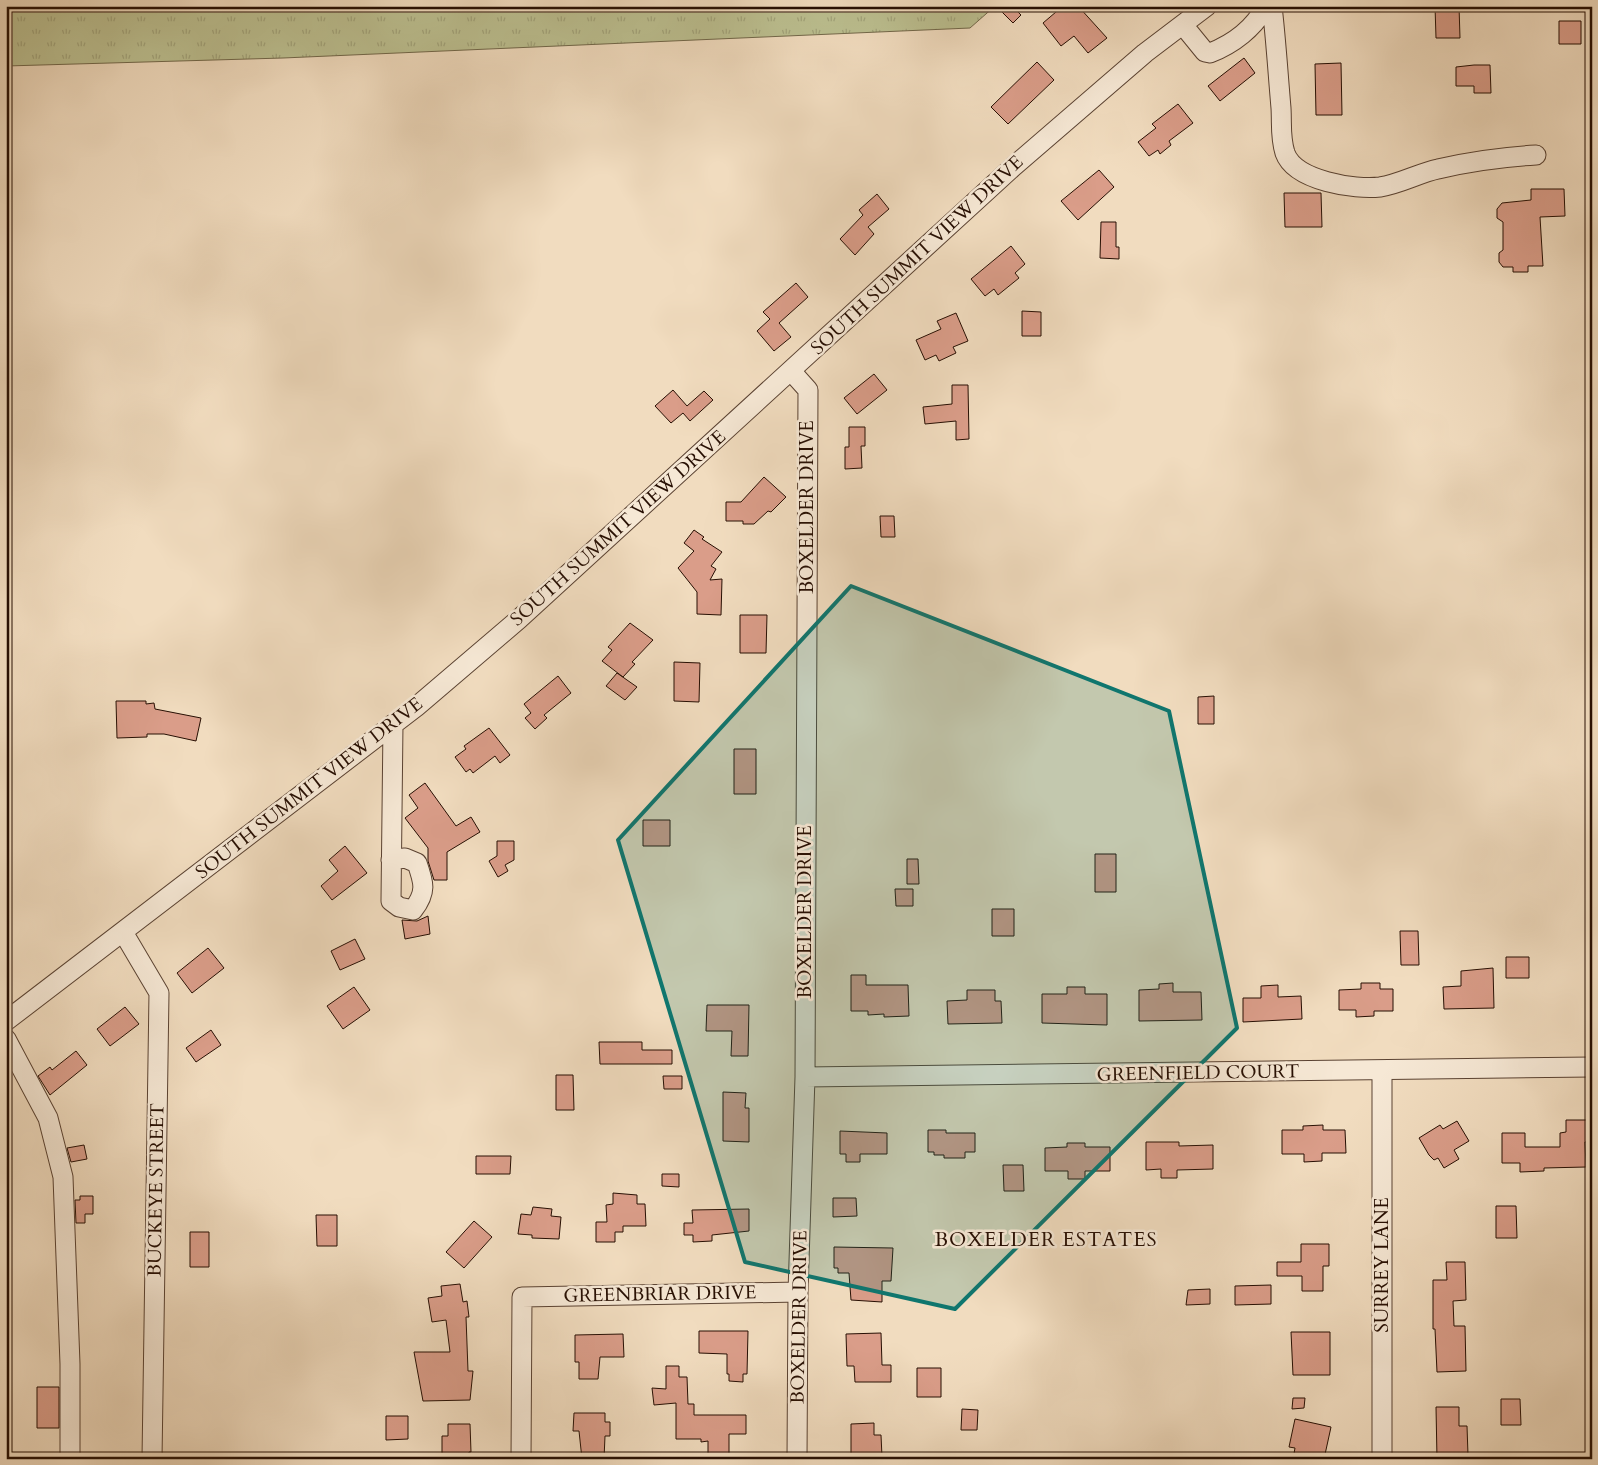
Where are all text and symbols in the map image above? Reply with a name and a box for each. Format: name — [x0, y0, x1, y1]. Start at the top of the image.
street label: SOUTH SUMMIT VIEW DRIVE — [805, 149, 1029, 361]
street label: BOXELDER DRIVE — [794, 420, 820, 594]
street label: SOUTH SUMMIT VIEW DRIVE — [505, 424, 731, 632]
street label: SOUTH SUMMIT VIEW DRIVE — [190, 691, 428, 885]
street label: BOXELDER DRIVE — [792, 825, 818, 999]
street label: GREENFIELD COURT — [1097, 1058, 1300, 1088]
street label: BUCKEYE STREET — [141, 1103, 171, 1277]
street label: SURREY LANE — [1369, 1197, 1395, 1333]
district label: BOXELDER ESTATES — [934, 1226, 1158, 1253]
street label: BOXELDER DRIVE — [784, 1230, 814, 1404]
street label: GREENBRIAR DRIVE — [563, 1279, 757, 1309]

